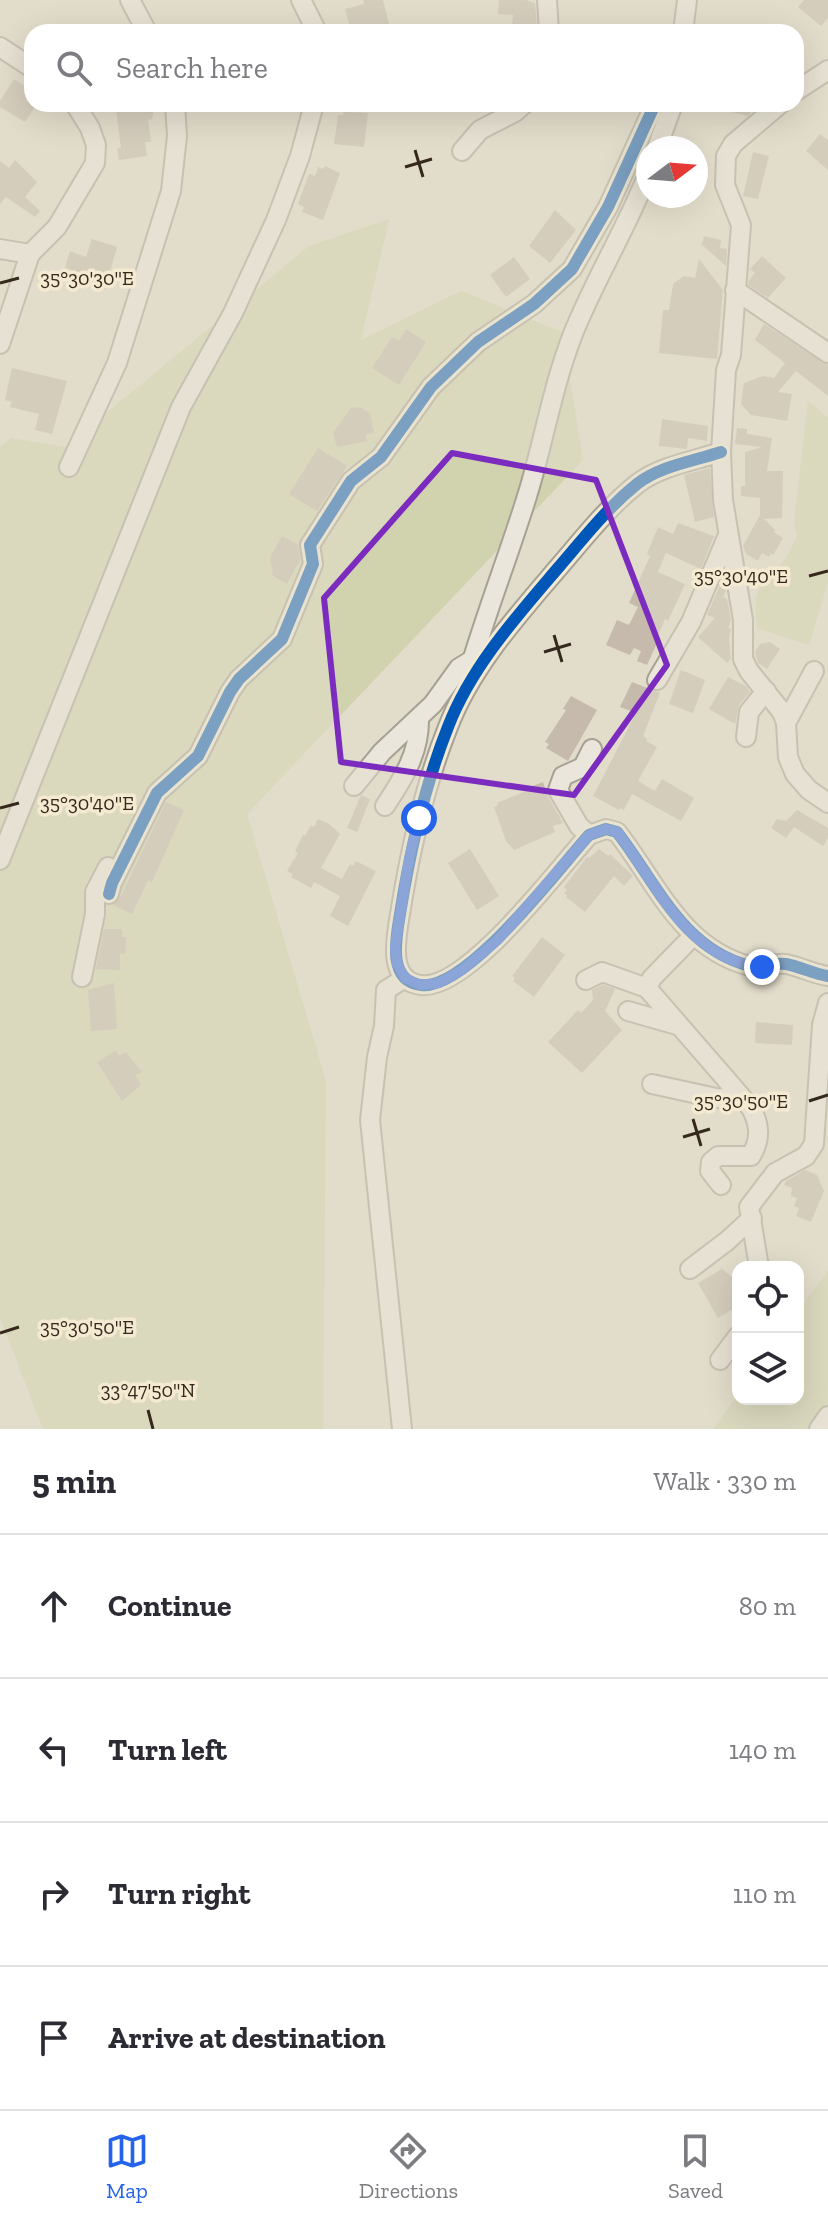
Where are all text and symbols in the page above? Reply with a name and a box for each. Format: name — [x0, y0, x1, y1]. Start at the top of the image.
search box — [24, 24, 804, 112]
icon: search — [52, 46, 96, 90]
text: Search here — [116, 50, 268, 86]
north arrow — [636, 136, 708, 208]
text: 35°30'30"E — [40, 266, 134, 290]
text: 35°30'40"E — [694, 564, 788, 588]
text: 35°30'40"E — [40, 791, 134, 815]
route start — [401, 800, 437, 836]
route end — [744, 949, 780, 985]
text: 35°30'50"E — [694, 1089, 788, 1113]
map controls — [732, 1261, 804, 1405]
button: locate — [732, 1261, 804, 1333]
text: 35°30'50"E — [40, 1315, 134, 1339]
button: layers — [732, 1333, 804, 1405]
text: 33°47'50"N — [101, 1378, 195, 1402]
text: 5 min — [32, 1461, 116, 1502]
text: Walk · 330 m — [654, 1465, 796, 1497]
icon: ahead — [32, 1584, 76, 1628]
text: Continue — [108, 1588, 232, 1624]
text: 80 m — [739, 1590, 796, 1622]
icon: left — [32, 1728, 76, 1772]
text: Turn left — [108, 1732, 227, 1768]
text: 140 m — [729, 1734, 796, 1766]
icon: right — [32, 1872, 76, 1916]
text: Turn right — [108, 1876, 250, 1912]
text: 110 m — [733, 1878, 796, 1910]
icon: arrive — [32, 2016, 76, 2060]
text: Arrive at destination — [108, 2020, 385, 2056]
tab: Map — [105, 2129, 149, 2204]
tab: Directions — [359, 2129, 458, 2204]
tab: Saved — [668, 2129, 723, 2204]

